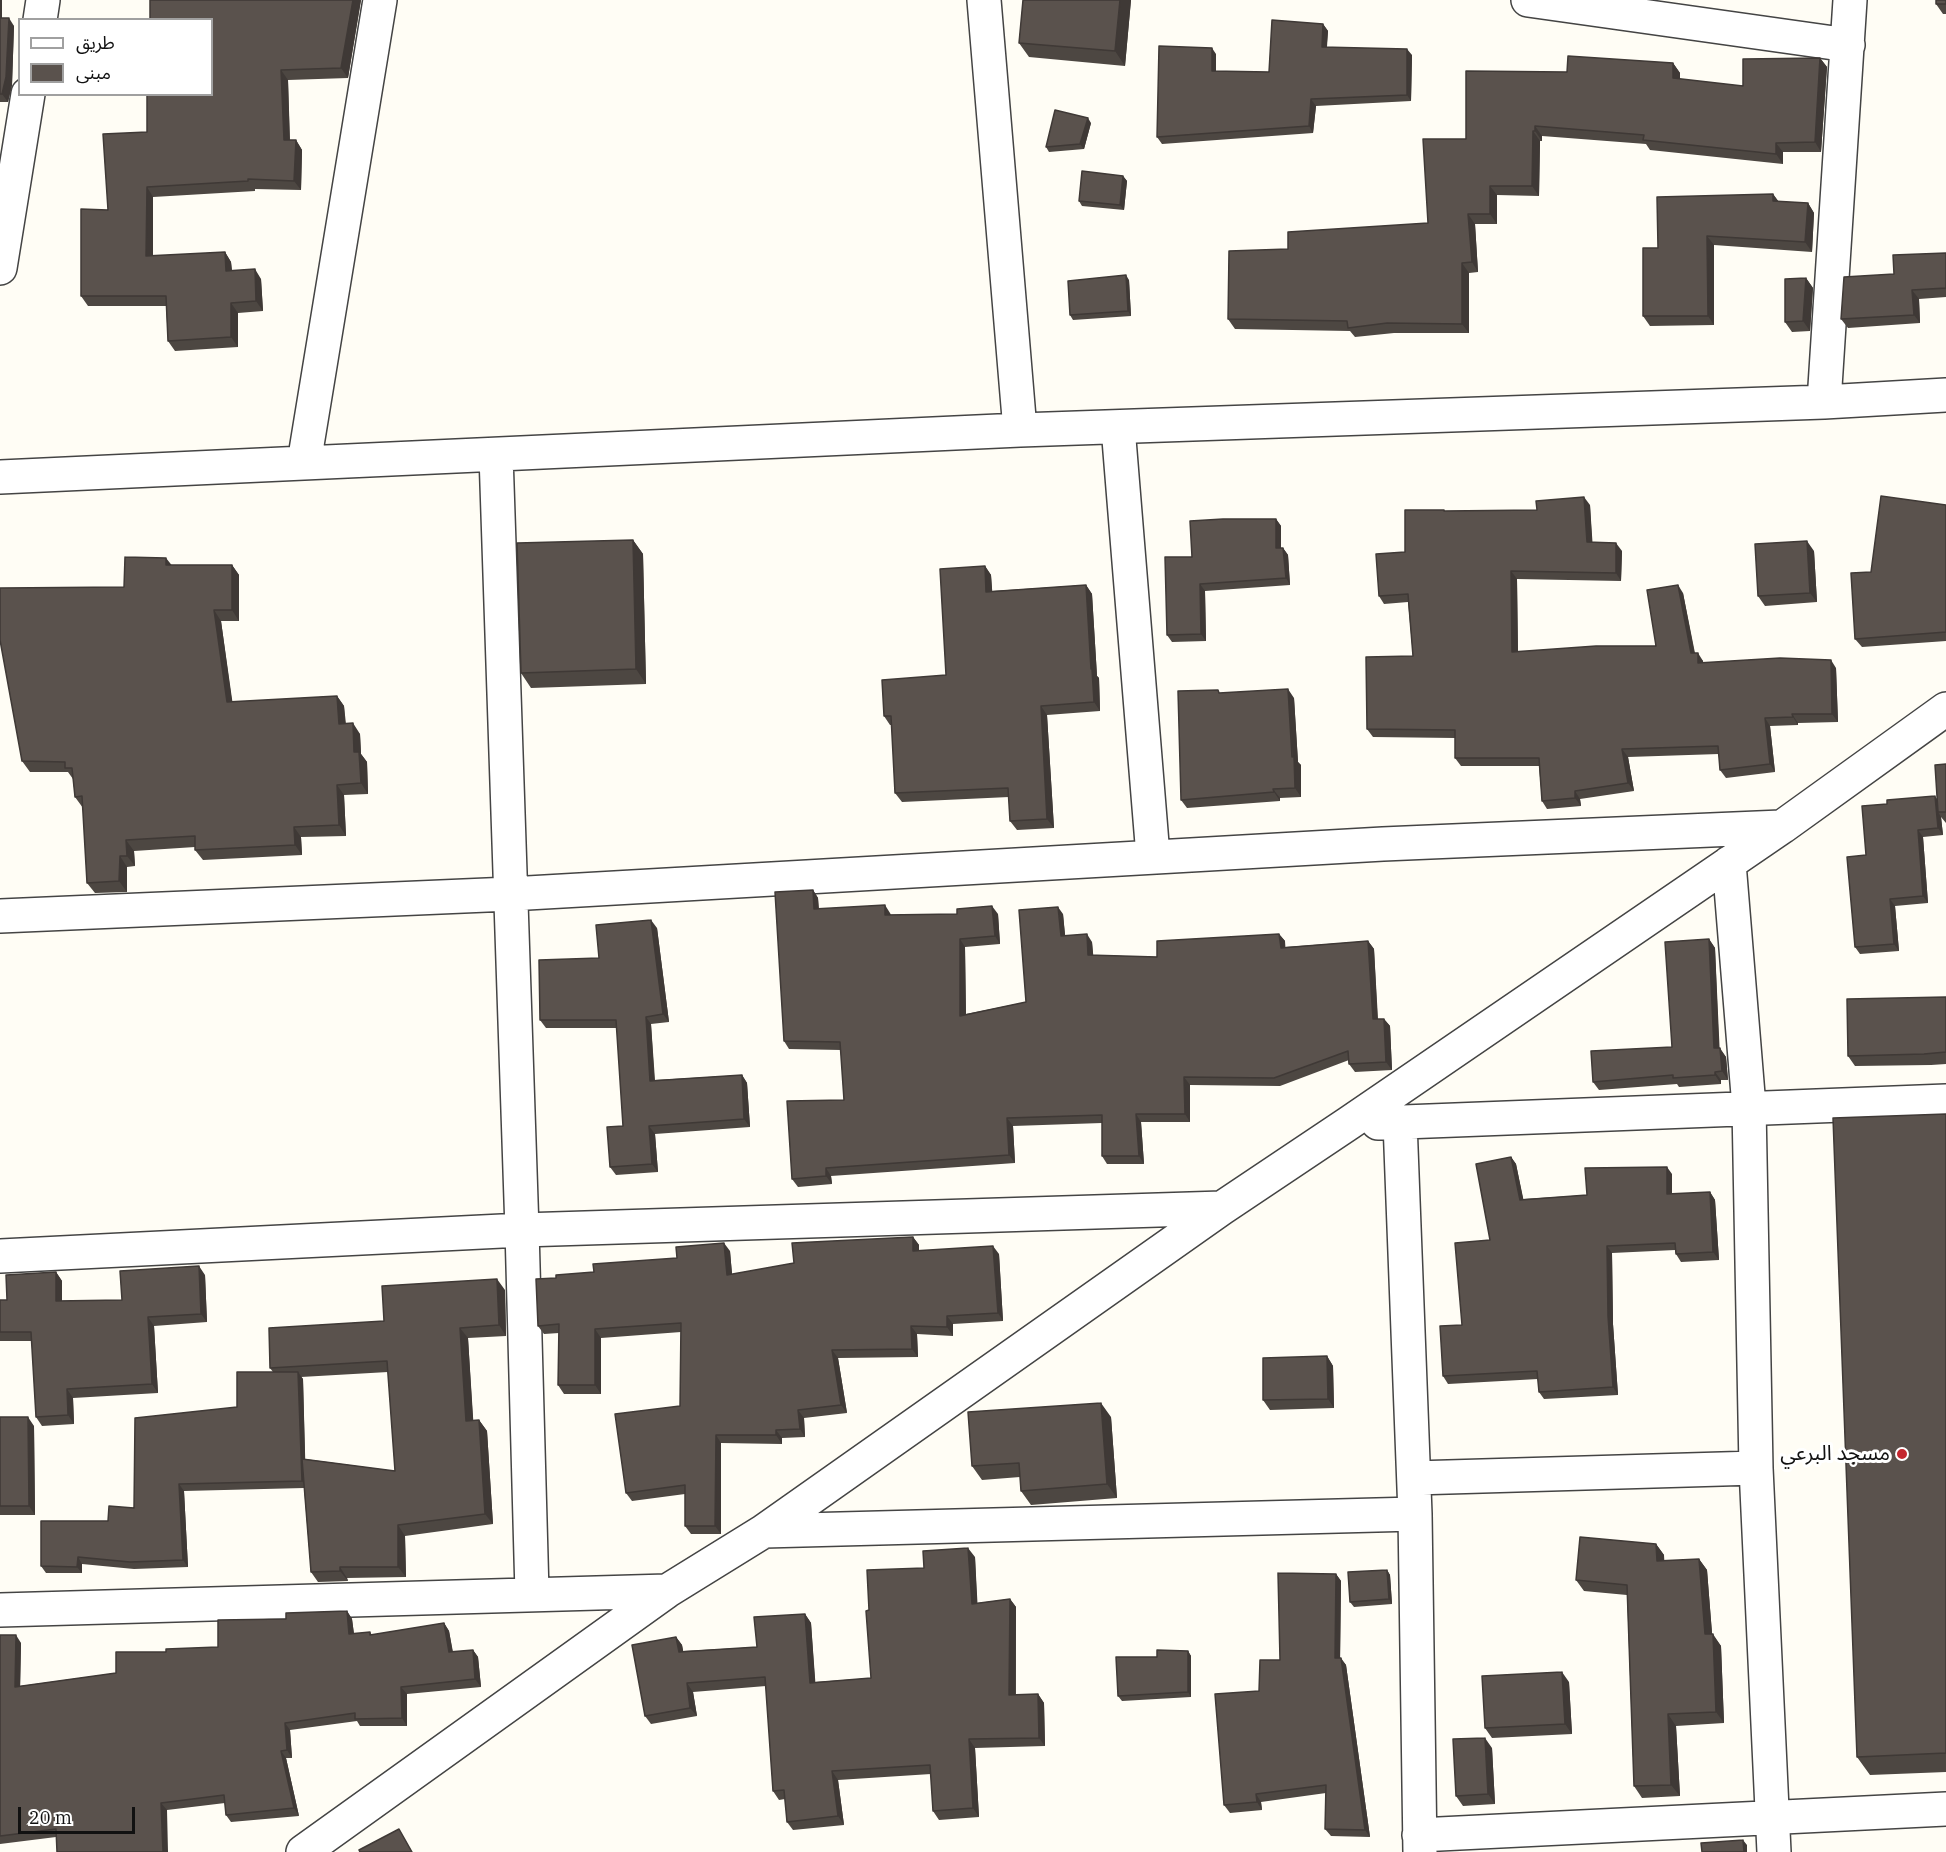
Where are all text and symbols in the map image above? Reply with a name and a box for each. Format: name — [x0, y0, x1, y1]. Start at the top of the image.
legend — [18, 18, 213, 96]
text: طريق — [76, 31, 115, 54]
text: مبنى — [76, 61, 111, 84]
place label: مسجد البرعي — [1780, 1441, 1890, 1467]
marker: مسجد البرعي — [1895, 1447, 1909, 1461]
scale bar — [21, 1795, 138, 1833]
text: 20 m — [29, 1806, 72, 1829]

